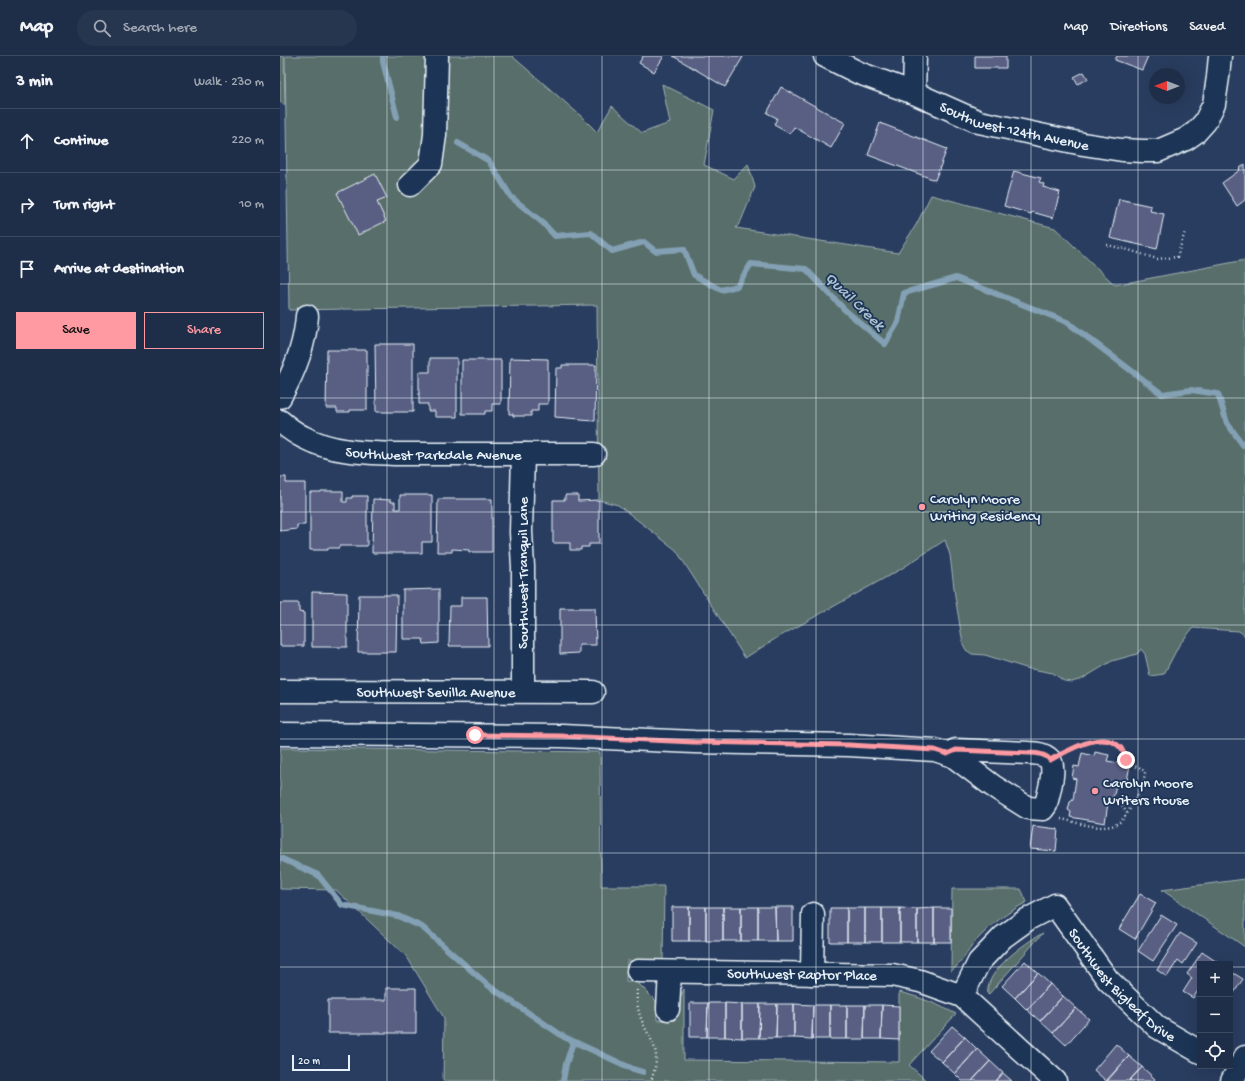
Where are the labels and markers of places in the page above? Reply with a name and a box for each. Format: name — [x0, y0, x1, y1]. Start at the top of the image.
place label: Carolyn Moore Writing Residency — [930, 491, 1041, 526]
marker: Carolyn Moore Writing Residency — [917, 502, 927, 512]
place label: Carolyn Moore Writers House — [1103, 775, 1193, 810]
marker: Carolyn Moore Writers House — [1090, 786, 1100, 796]

